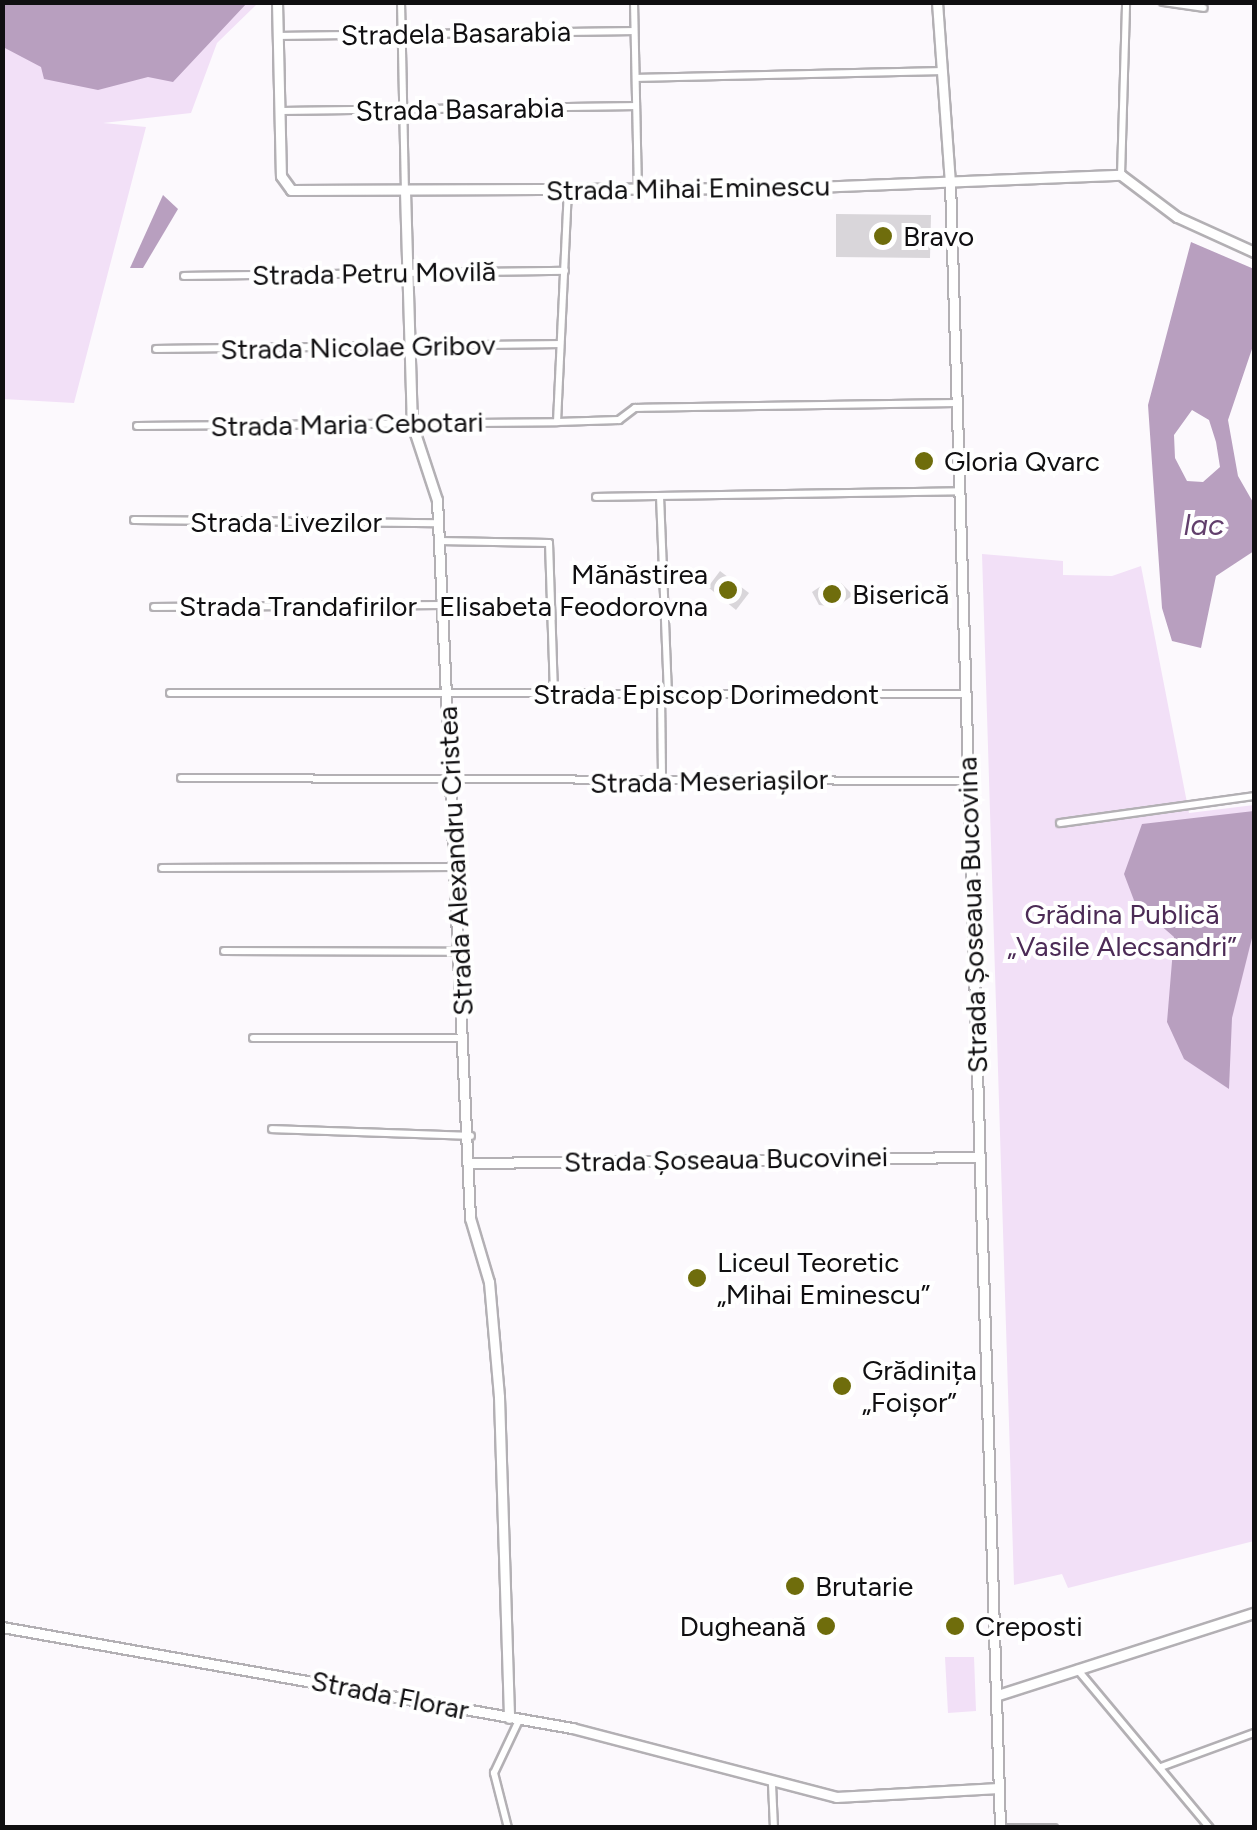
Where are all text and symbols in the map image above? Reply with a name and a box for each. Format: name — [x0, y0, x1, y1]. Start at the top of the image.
street label: Stradela Basarabia — [341, 14, 571, 52]
street label: Strada Basarabia — [355, 90, 565, 128]
street label: Strada Mihai Eminescu — [546, 169, 830, 207]
place label: Bravo — [903, 219, 974, 253]
marker: Bravo — [872, 225, 894, 247]
street label: Strada Petru Movilă — [252, 254, 496, 292]
street label: Strada Nicolae Gribov — [220, 328, 496, 366]
street label: Strada Maria Cebotari — [210, 405, 484, 443]
place label: Gloria Qvarc — [944, 444, 1100, 478]
marker: Gloria Qvarc — [913, 450, 935, 472]
street label: Strada Livezilor — [190, 505, 382, 539]
water label: lac — [1184, 507, 1224, 543]
place label: Mănăstirea Elisabeta Feodorovna — [439, 557, 708, 623]
place label: Biserică — [852, 577, 949, 611]
marker: Mănăstirea Elisabeta Feodorovna — [717, 579, 739, 601]
marker: Biserică — [821, 583, 843, 605]
street label: Strada Trandafirilor — [179, 589, 417, 623]
street label: Strada Episcop Dorimedont — [533, 677, 879, 711]
street label: Strada Alexandru Cristea — [430, 705, 480, 1017]
street label: Strada Șoseaua Bucovina — [950, 756, 994, 1074]
street label: Strada Meseriașilor — [590, 762, 828, 800]
park label: Grădina Publică „Vasile Alecsandri” — [1007, 897, 1237, 963]
street label: Strada Șoseaua Bucovinei — [564, 1139, 888, 1179]
place label: Liceul Teoretic „Mihai Eminescu” — [717, 1245, 930, 1311]
marker: Liceul Teoretic „Mihai Eminescu” — [686, 1267, 708, 1289]
place label: Grădinița „Foișor” — [862, 1353, 977, 1419]
marker: Grădinița „Foișor” — [831, 1375, 853, 1397]
place label: Brutarie — [815, 1569, 913, 1603]
marker: Brutarie — [784, 1575, 806, 1597]
place label: Dugheană — [680, 1609, 806, 1643]
place label: Creposti — [975, 1609, 1083, 1643]
marker: Dugheană — [815, 1615, 837, 1637]
marker: Creposti — [944, 1615, 966, 1637]
street label: Strada Florar — [308, 1663, 472, 1727]

